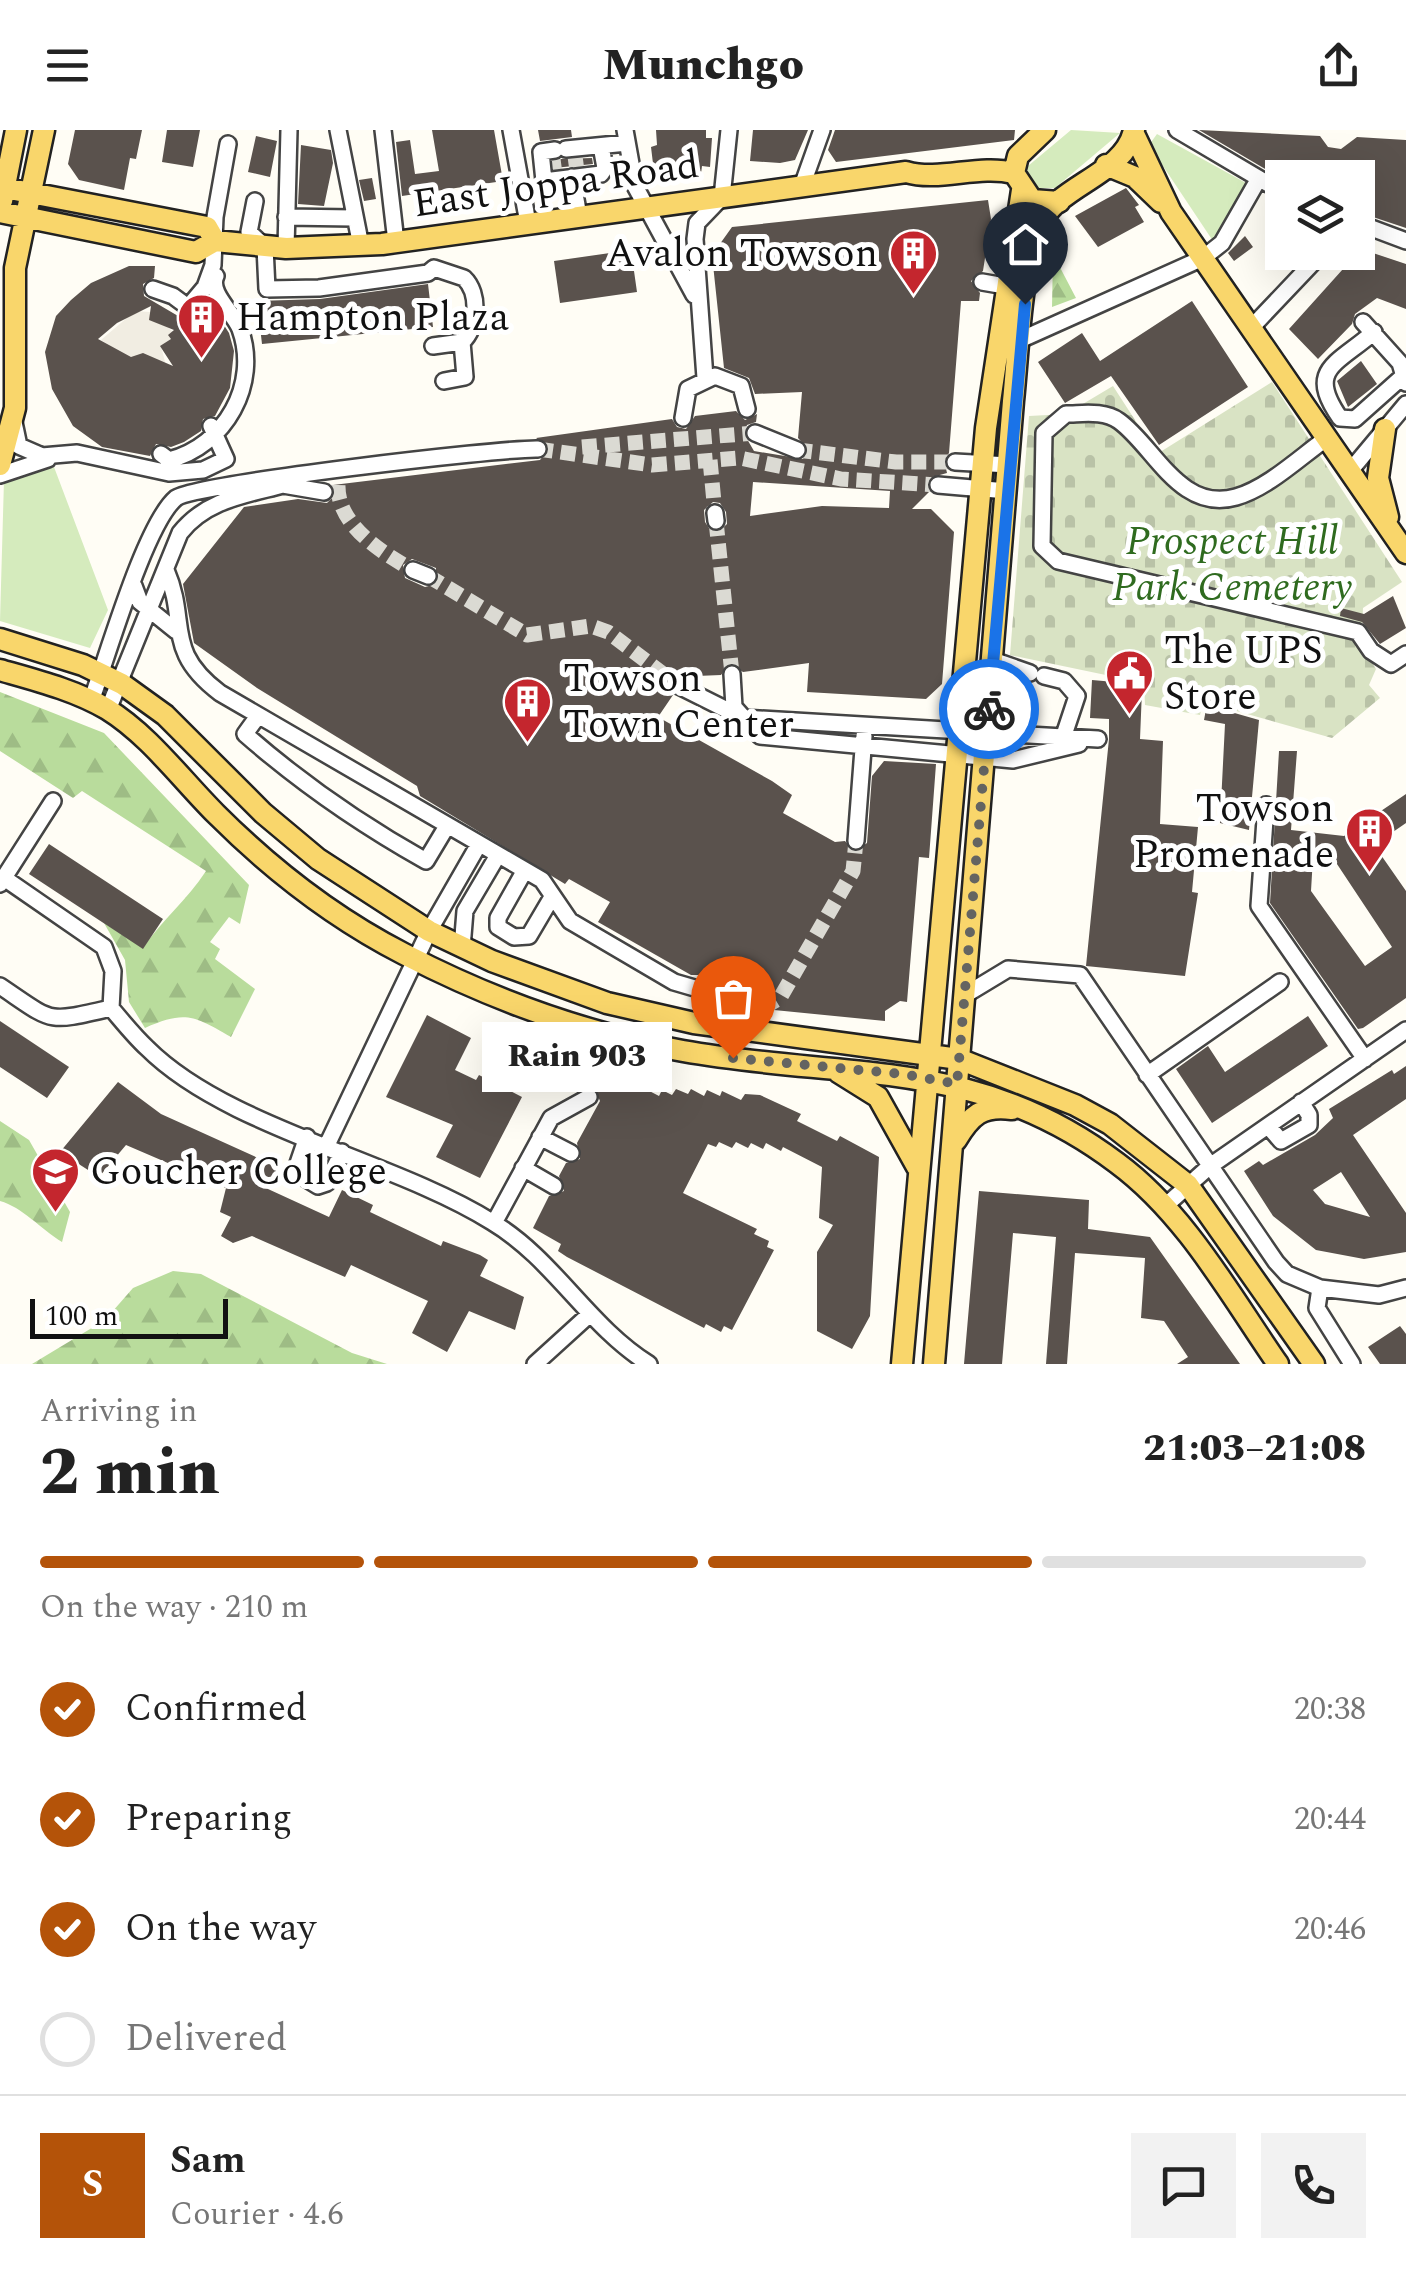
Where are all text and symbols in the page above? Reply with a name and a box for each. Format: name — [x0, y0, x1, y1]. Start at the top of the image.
text: Munchgo — [602, 31, 804, 100]
icon: menu — [40, 38, 95, 93]
icon: share — [1311, 38, 1366, 93]
street label: East Joppa Road — [409, 135, 703, 235]
map controls — [1265, 160, 1375, 270]
button: layers — [1265, 160, 1375, 270]
pin — [983, 202, 1068, 305]
icon: home — [998, 217, 1053, 272]
place label: Avalon Towson — [606, 224, 878, 285]
building icon: Avalon Towson — [887, 228, 939, 296]
place label: Hampton Plaza — [236, 288, 510, 349]
building icon: Hampton Plaza — [175, 292, 227, 360]
park label: Prospect Hill Park Cemetery — [1112, 512, 1352, 619]
place label: The UPS Store — [1164, 621, 1323, 728]
public building icon: The UPS Store — [1103, 648, 1155, 716]
place label: Towson Town Center — [563, 649, 794, 756]
courier — [939, 659, 1039, 759]
building icon: Towson Town Center — [502, 676, 554, 744]
icon: bike — [962, 682, 1017, 737]
place label: Towson Promenade — [1133, 779, 1334, 886]
building icon: Towson Promenade — [1343, 806, 1395, 874]
pin — [691, 956, 776, 1059]
icon: bag — [706, 971, 761, 1026]
callout: Rain 903 — [483, 1023, 673, 1093]
text: Rain 903 — [508, 1032, 646, 1081]
place label: Goucher College — [90, 1142, 387, 1203]
school or university icon: Goucher College — [29, 1146, 81, 1214]
scale bar — [30, 1294, 228, 1338]
text: 100 m — [45, 1295, 118, 1338]
text: Arriving in — [40, 1387, 197, 1436]
text: 21:03–21:08 — [1143, 1420, 1366, 1478]
text: 2 min — [40, 1424, 220, 1523]
text: On the way · 210 m — [40, 1583, 308, 1632]
text: Confirmed — [125, 1680, 307, 1738]
icon: check — [40, 1682, 95, 1737]
text: 20:38 — [1294, 1685, 1366, 1734]
text: Preparing — [125, 1790, 292, 1848]
icon: check — [40, 1792, 95, 1847]
text: 20:44 — [1294, 1795, 1366, 1844]
text: On the way — [125, 1900, 316, 1958]
icon: check — [40, 1902, 95, 1957]
text: 20:46 — [1294, 1905, 1366, 1954]
text: Delivered — [125, 2010, 287, 2068]
text: Sam — [170, 2132, 246, 2190]
button: chat — [1131, 2133, 1236, 2238]
button: phone — [1261, 2133, 1366, 2238]
text: S — [82, 2156, 103, 2214]
text: Courier · 4.6 — [170, 2190, 343, 2239]

